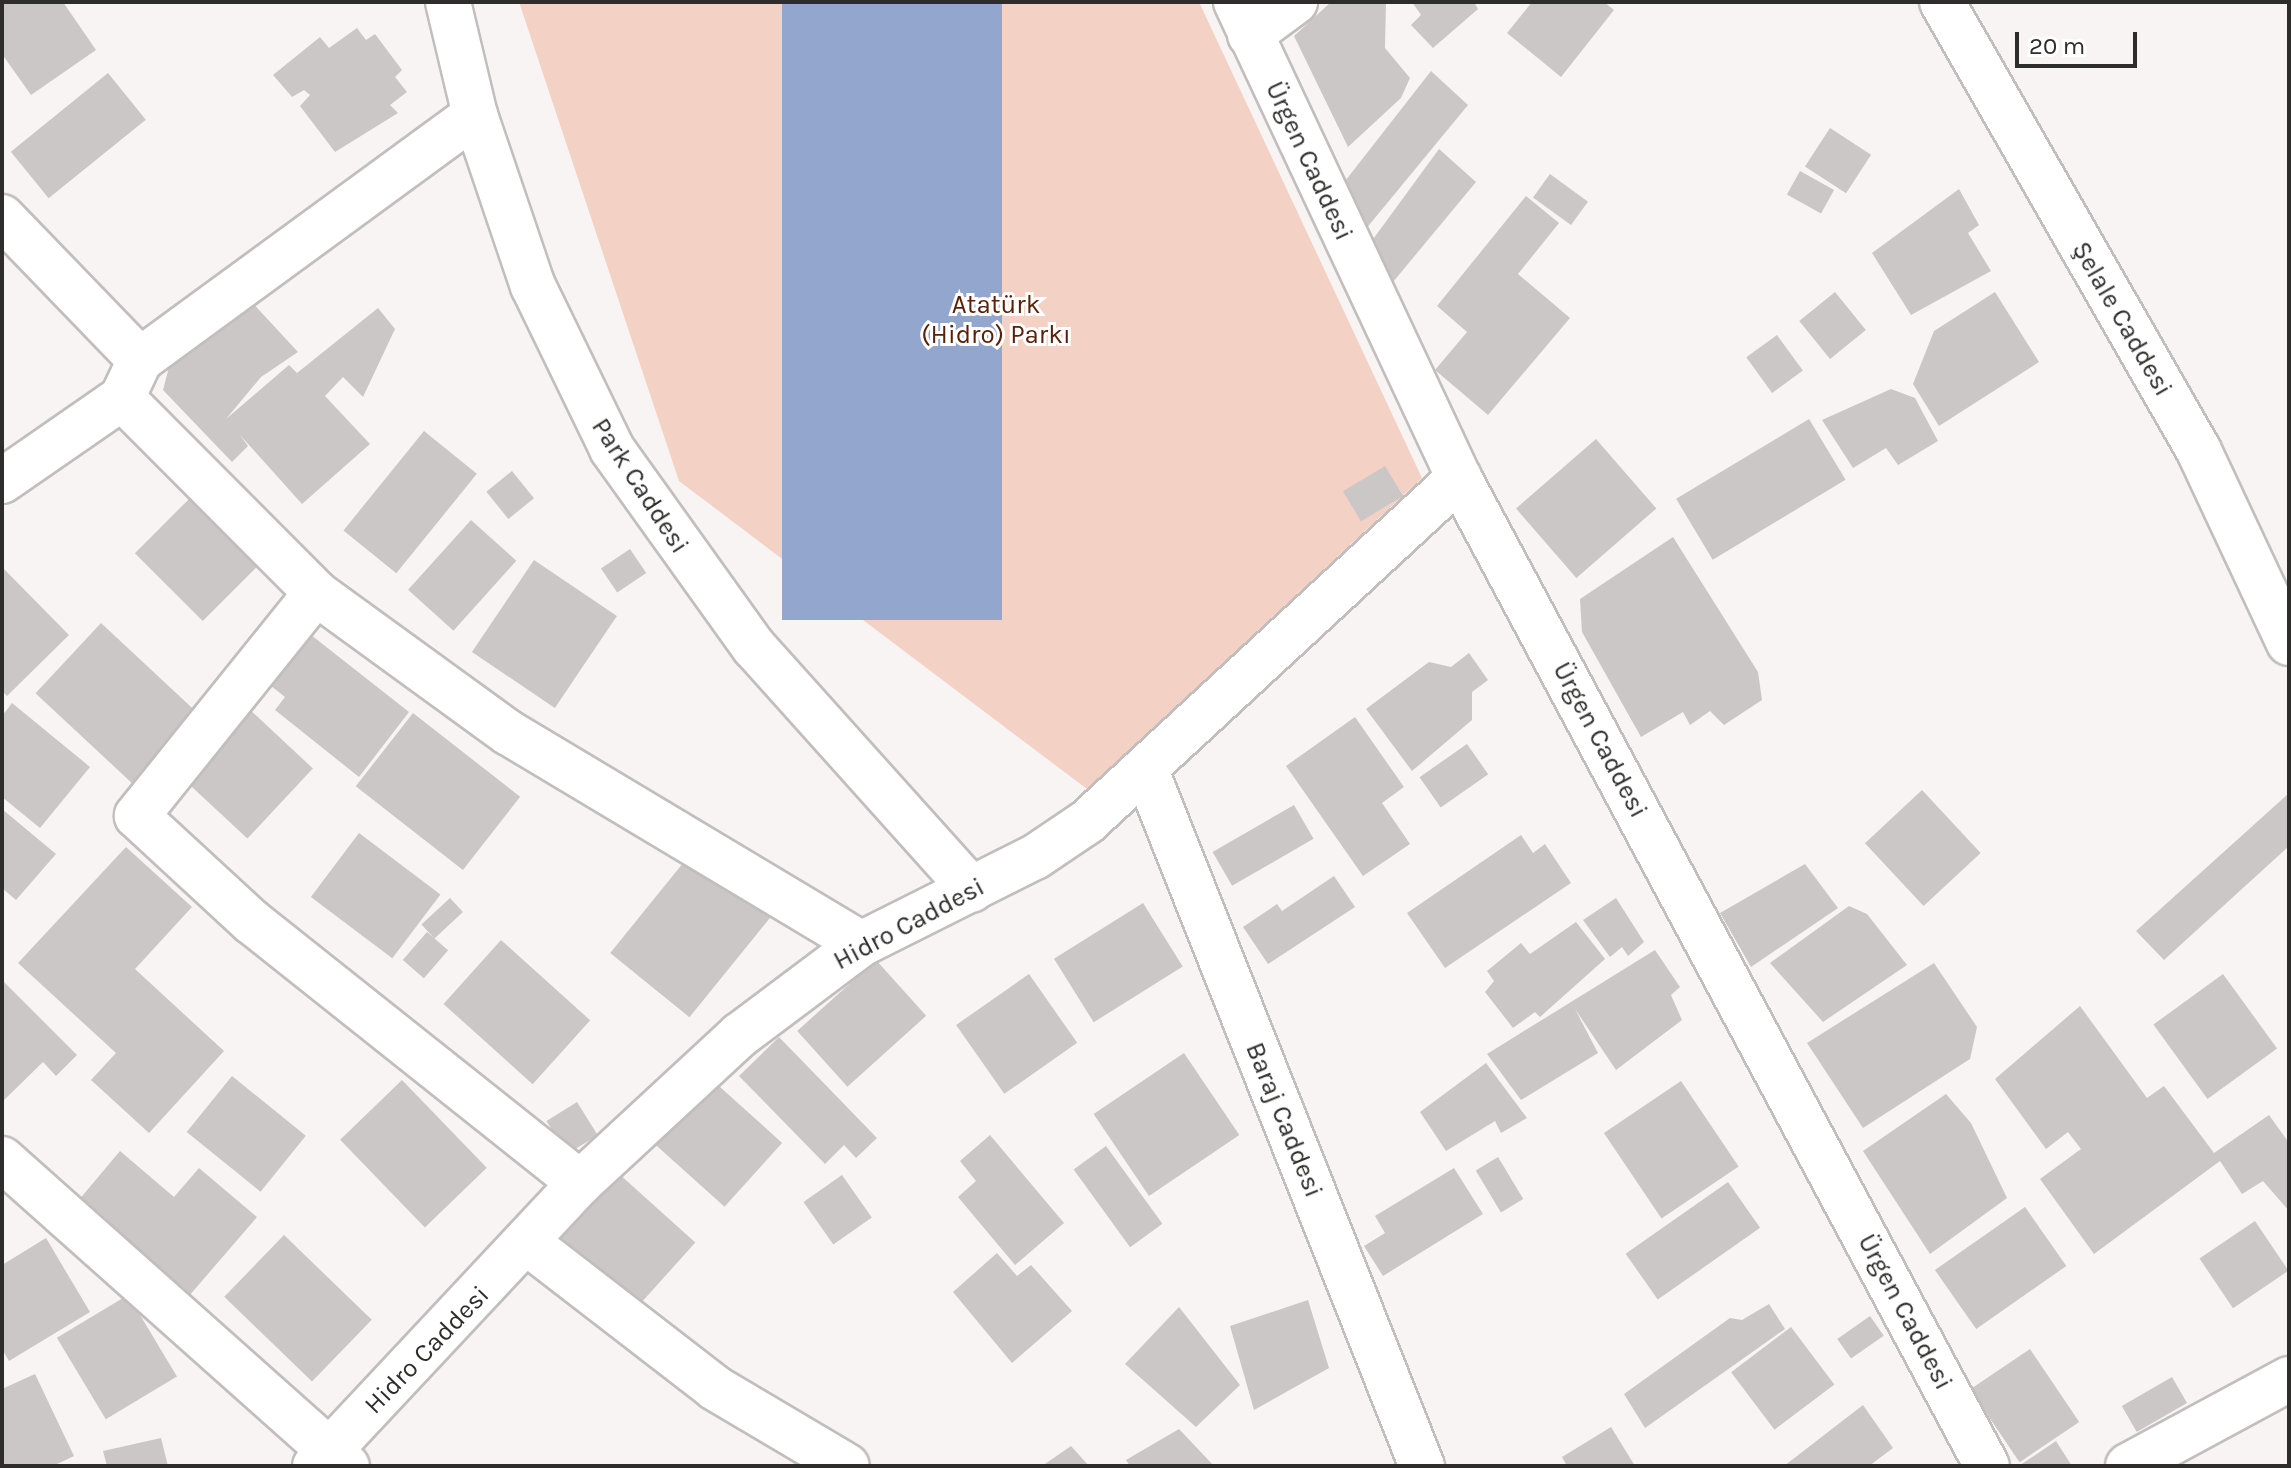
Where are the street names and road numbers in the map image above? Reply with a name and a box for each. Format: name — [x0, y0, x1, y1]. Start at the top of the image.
street label: Ürgen Caddesi — [1259, 77, 1359, 245]
street label: Şelale Caddesi — [2065, 236, 2179, 402]
street label: Park Caddesi — [585, 413, 695, 559]
street label: Ürgen Caddesi — [1546, 657, 1654, 823]
street label: Hidro Caddesi — [828, 871, 990, 977]
street label: Baraj Caddesi — [1239, 1038, 1329, 1202]
street label: Ürgen Caddesi — [1851, 1229, 1959, 1395]
street label: Hidro Caddesi — [358, 1279, 496, 1421]

